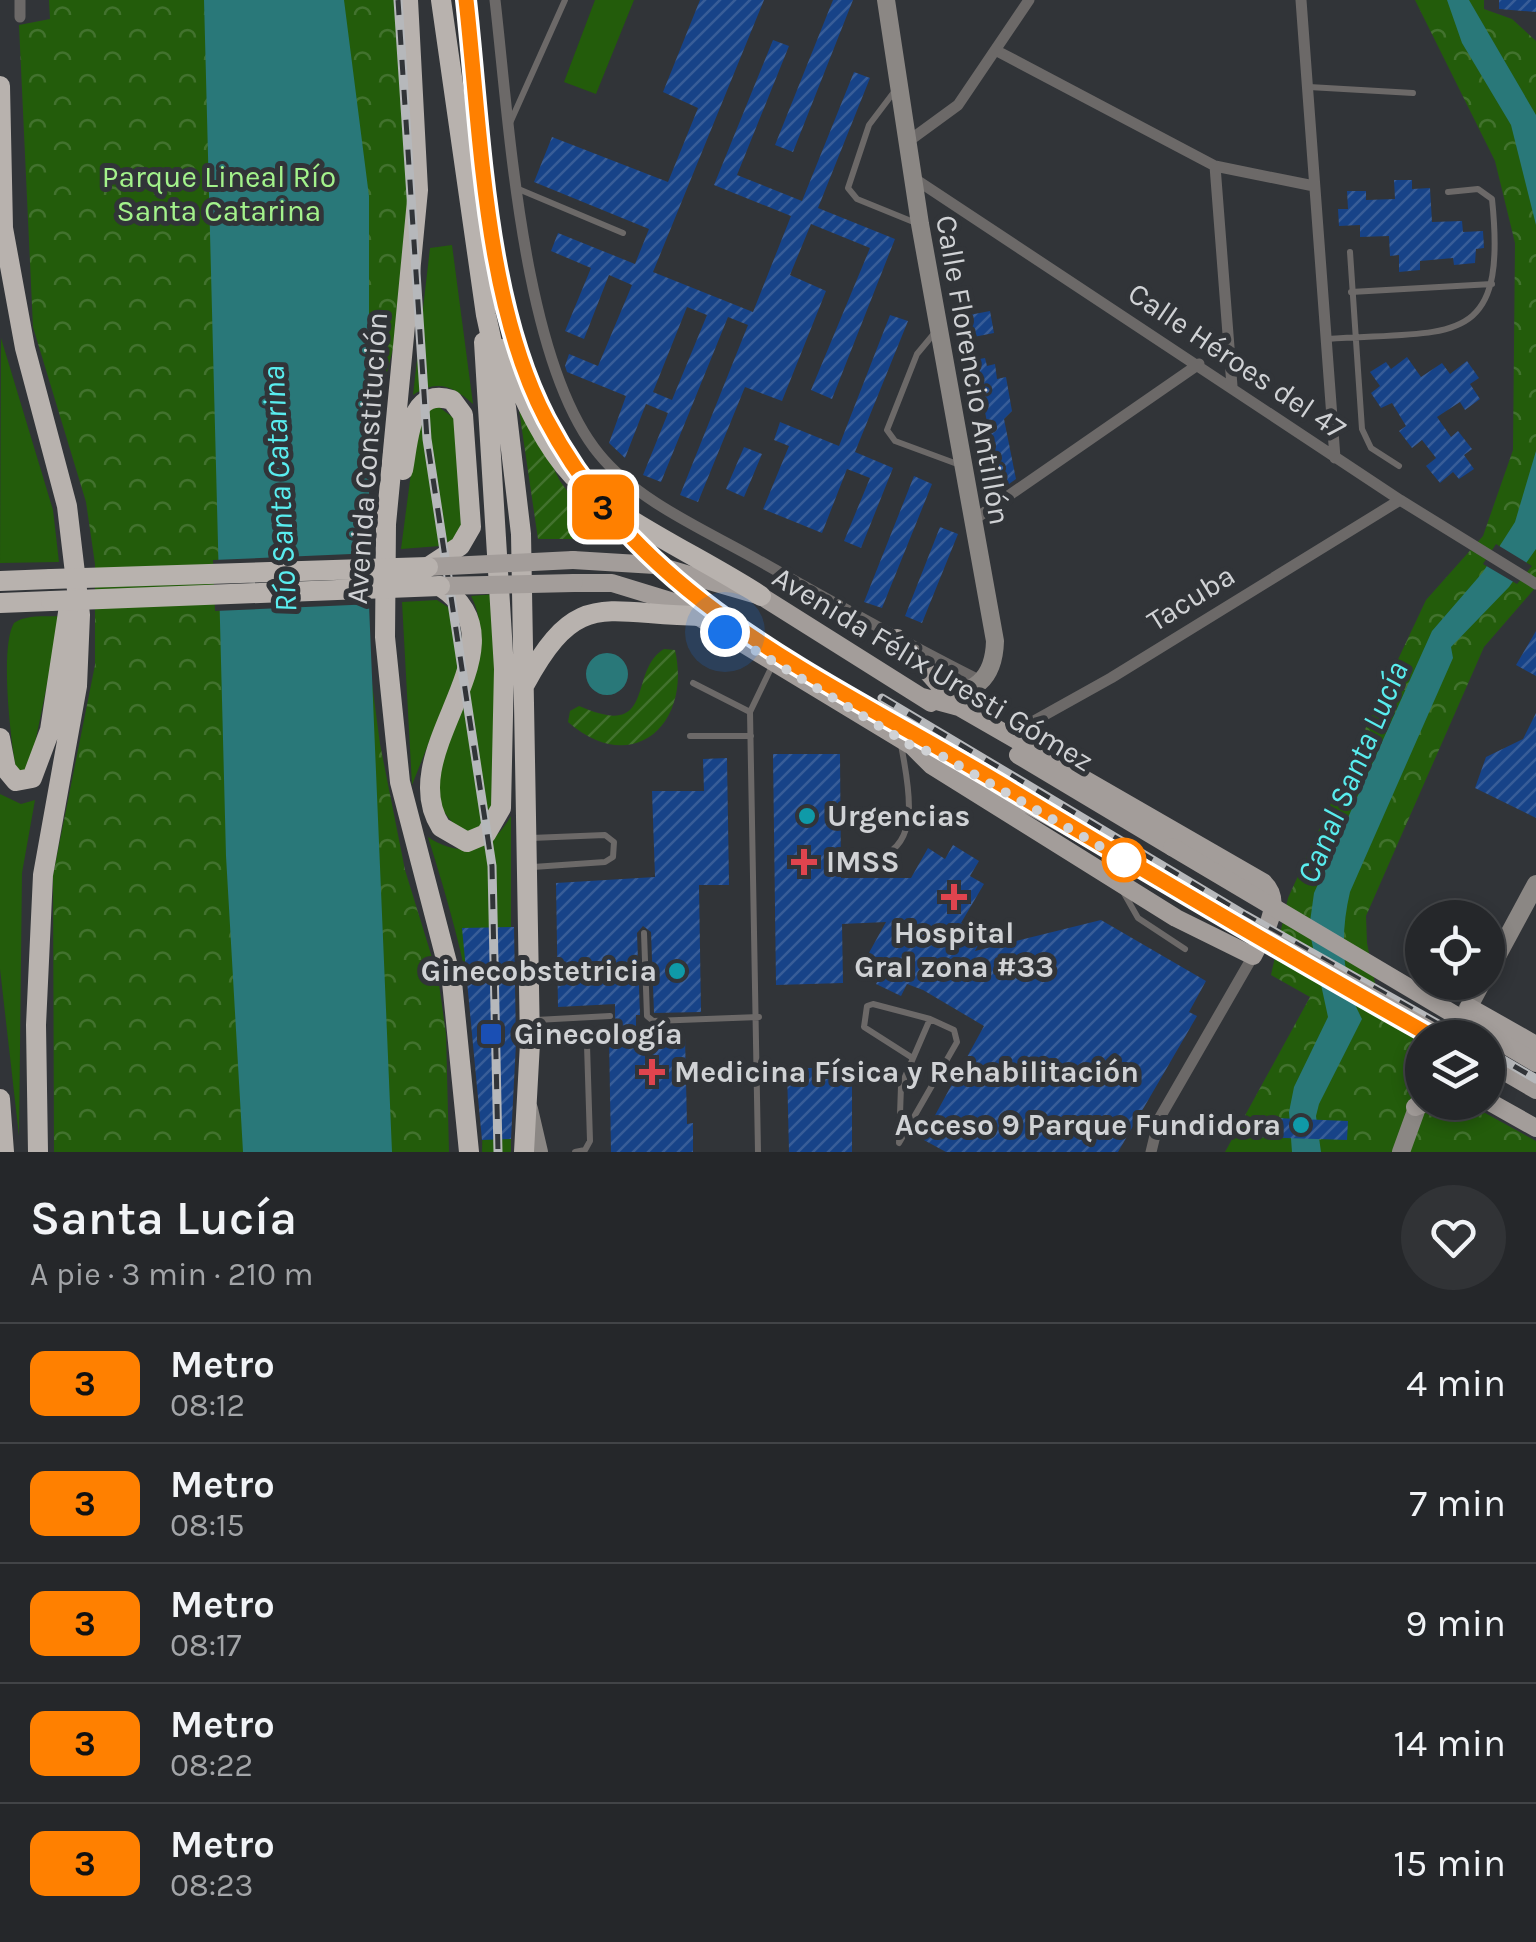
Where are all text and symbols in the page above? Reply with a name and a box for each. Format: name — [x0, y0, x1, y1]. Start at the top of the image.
park label: Parque Lineal Río Santa Catarina — [102, 159, 336, 229]
street label: Calle Florencio Antillón — [928, 212, 1018, 528]
street label: Calle Héroes del 47 — [1121, 275, 1353, 447]
street label: Avenida Constitución — [339, 311, 395, 605]
water label: Río Santa Catarina — [255, 364, 304, 613]
line badge: 3 — [570, 474, 636, 540]
text: 3 — [592, 487, 614, 528]
street label: Tacuba — [1140, 557, 1242, 639]
street label: Avenida Félix Uresti Gómez — [766, 559, 1100, 779]
your location — [700, 607, 750, 657]
water label: Canal Santa Lucía — [1289, 656, 1416, 889]
place label: Urgencias — [827, 798, 970, 834]
marker: Urgencias — [796, 805, 818, 827]
unlabelled marker — [1103, 839, 1145, 881]
place label: IMSS — [826, 844, 900, 880]
marker: IMSS — [791, 849, 817, 875]
marker: Hospital Gral zona #33 — [941, 884, 967, 910]
map controls — [1405, 900, 1505, 1120]
button: locate — [1405, 900, 1505, 1000]
place label: Hospital Gral zona #33 — [854, 915, 1054, 985]
place label: Ginecobstetricia — [421, 953, 657, 989]
marker: Ginecobstetricia — [666, 960, 688, 982]
place label: Ginecología — [514, 1016, 683, 1052]
button: layers — [1405, 1020, 1505, 1120]
marker: Ginecología — [478, 1021, 504, 1047]
place label: Medicina Física y Rehabilitación — [674, 1054, 1139, 1090]
marker: Medicina Física y Rehabilitación — [639, 1059, 665, 1085]
place label: Acceso 9 Parque Fundidora — [895, 1107, 1281, 1143]
marker: Acceso 9 Parque Fundidora — [1290, 1114, 1312, 1136]
button: heart — [1401, 1185, 1506, 1290]
text: Santa Lucía — [30, 1190, 297, 1246]
text: A pie · 3 min · 210 m — [30, 1256, 313, 1293]
text: Metro — [170, 1342, 275, 1387]
text: 4 min — [1406, 1361, 1506, 1406]
text: 3 — [74, 1363, 96, 1404]
text: 08:12 — [170, 1387, 245, 1424]
text: Metro — [170, 1462, 275, 1507]
text: 7 min — [1409, 1481, 1506, 1526]
text: 3 — [74, 1483, 96, 1524]
text: 08:15 — [170, 1507, 245, 1544]
text: Metro — [170, 1582, 275, 1627]
text: 9 min — [1405, 1601, 1506, 1646]
text: 3 — [74, 1603, 96, 1644]
text: 08:17 — [170, 1627, 242, 1664]
text: Metro — [170, 1702, 275, 1747]
text: 14 min — [1393, 1721, 1506, 1766]
text: 3 — [74, 1723, 96, 1764]
text: 08:22 — [170, 1747, 253, 1784]
text: Metro — [170, 1822, 275, 1867]
text: 15 min — [1393, 1841, 1506, 1886]
text: 3 — [74, 1843, 96, 1884]
text: 08:23 — [170, 1867, 253, 1904]

